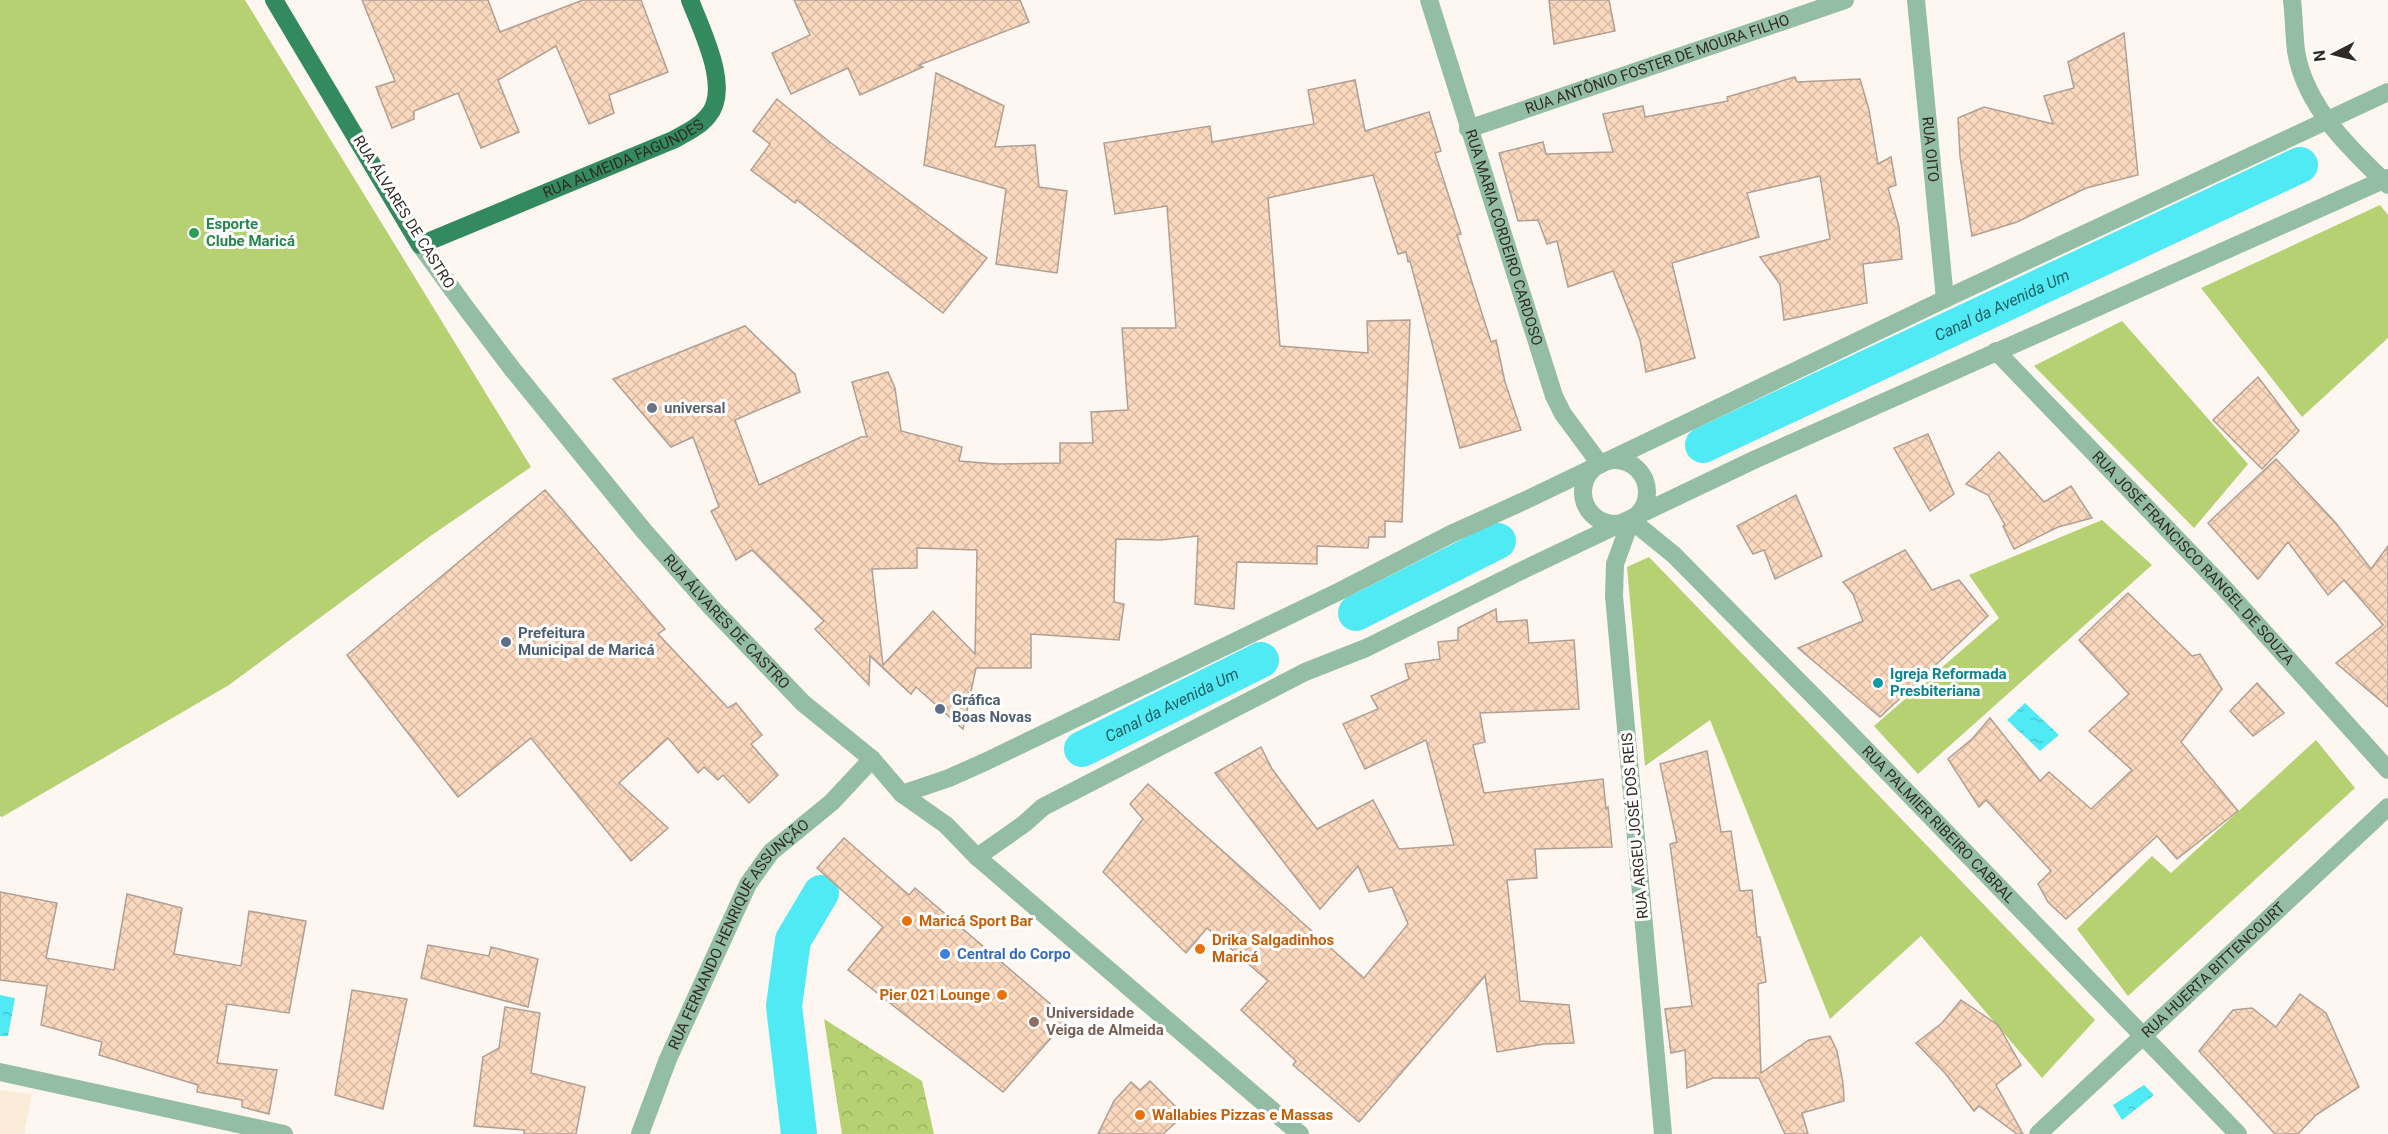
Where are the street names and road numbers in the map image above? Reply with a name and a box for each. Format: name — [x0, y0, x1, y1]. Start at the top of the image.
street label: RUA ANTÔNIO FOSTER DE MOURA FILHO — [1523, 11, 1792, 118]
street label: RUA ALMEIDA FAGUNDES — [540, 115, 707, 202]
street label: RUA OITO — [1918, 116, 1943, 183]
street label: RUA MARIA CORDEIRO CARDOSO — [1461, 127, 1547, 348]
street label: RUA ÁLVARES DE CASTRO — [349, 132, 459, 292]
street label: RUA JOSÉ FRANCISCO RANGEL DE SOUZA — [2088, 447, 2298, 669]
street label: RUA ÁLVARES DE CASTRO — [660, 551, 794, 693]
street label: RUA ARGEU JOSÉ DOS REIS — [1618, 732, 1652, 920]
street label: RUA PALMIER RIBEIRO CABRAL — [1858, 742, 2019, 907]
street label: RUA FERNANDO HENRIQUE ASSUNÇÃO — [665, 815, 813, 1052]
street label: RUA HUERTA BITTENCOURT — [2138, 899, 2289, 1042]

